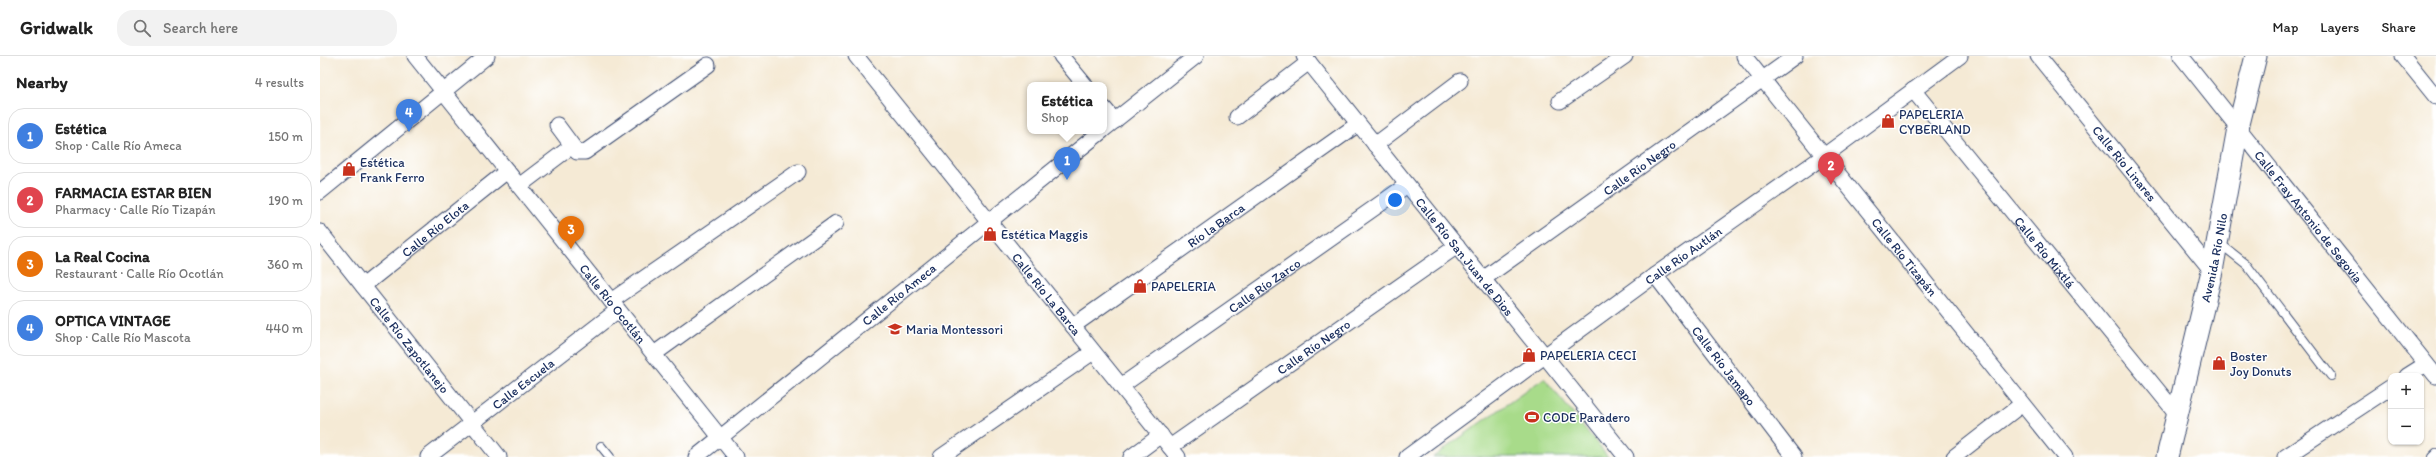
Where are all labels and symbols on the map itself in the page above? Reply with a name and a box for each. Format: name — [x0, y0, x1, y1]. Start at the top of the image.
pin: 4 — [396, 99, 422, 132]
place label: PAPELERIA CYBERLAND — [1899, 107, 1971, 137]
shop icon: PAPELERIA CYBERLAND — [1880, 113, 1896, 129]
street label: Calle Río Linares — [2090, 122, 2160, 204]
street label: Calle Río Negro — [1600, 136, 1679, 198]
pin: 1 — [1054, 147, 1080, 180]
street label: Calle Fray Antonio de Segovia — [2251, 147, 2366, 286]
pin: 2 — [1818, 152, 1844, 185]
place label: Estética Frank Ferro — [360, 155, 425, 185]
shop icon: Estética Frank Ferro — [341, 161, 357, 177]
your location — [1385, 190, 1405, 210]
street label: Calle Río San Juan de Dios — [1413, 194, 1517, 319]
street label: Calle Río Elota — [398, 197, 472, 260]
street label: Río la Barca — [1184, 199, 1248, 250]
street label: Avenida Río Nilo — [2197, 211, 2230, 304]
street label: Calle Río Mixtlá — [2011, 213, 2079, 291]
street label: Calle Río Tizapán — [1869, 214, 1941, 299]
pin: 3 — [558, 216, 584, 249]
street label: Calle Río Autlán — [1642, 223, 1725, 288]
shop icon: Estética Maggis — [982, 226, 998, 242]
place label: Estética Maggis — [1001, 227, 1088, 242]
street label: Calle Río La Barca — [1009, 250, 1085, 338]
street label: Calle Río Zarco — [1225, 255, 1303, 316]
street label: Calle Río Ameca — [859, 260, 939, 328]
street label: Calle Río Ocotlán — [577, 261, 650, 347]
shop icon: PAPELERIA — [1132, 278, 1148, 294]
place label: PAPELERIA — [1151, 279, 1216, 294]
street label: Calle Río Zapotlanejo — [367, 293, 453, 396]
street label: Calle Río Negro — [1274, 316, 1353, 377]
school or university icon: Maria Montessori — [887, 321, 903, 337]
place label: Maria Montessori — [906, 322, 1003, 337]
street label: Calle Río Jamapo — [1689, 323, 1760, 409]
shop icon: PAPELERIA CECI — [1521, 347, 1537, 363]
place label: PAPELERIA CECI — [1540, 348, 1637, 363]
place label: Boster Joy Donuts — [2230, 349, 2292, 379]
street label: Calle Escuela — [489, 355, 557, 412]
shop icon: Boster Joy Donuts — [2211, 355, 2227, 371]
sports icon: CODE Paradero — [1524, 409, 1540, 425]
place label: CODE Paradero — [1543, 410, 1631, 425]

